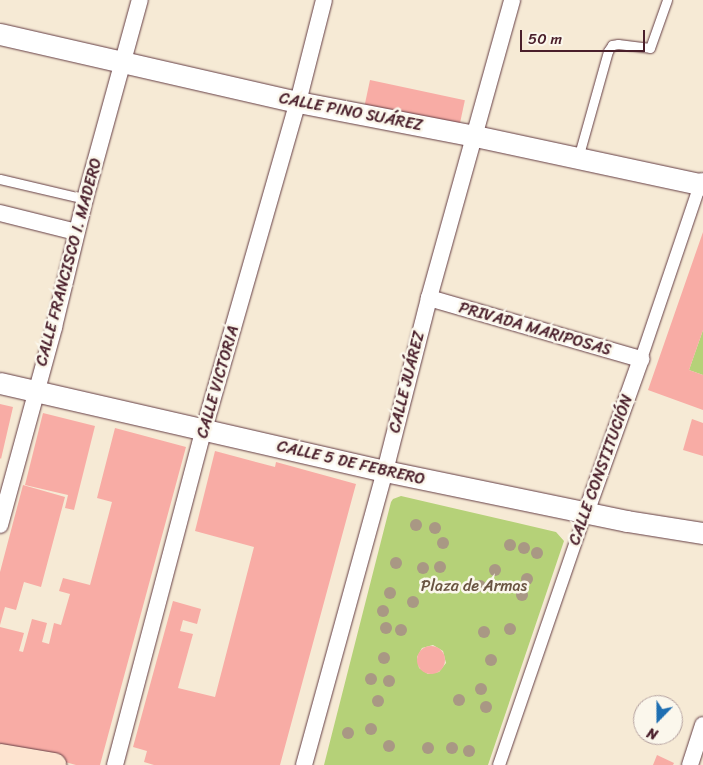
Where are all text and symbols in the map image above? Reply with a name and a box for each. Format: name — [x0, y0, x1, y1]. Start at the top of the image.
scale bar — [523, 20, 648, 52]
text: 50 m — [528, 26, 562, 52]
street label: CALLE PINO SUÁREZ — [276, 88, 426, 136]
street label: CALLE FRANCISCO I. MADERO — [32, 156, 106, 368]
street label: PRIVADA MARIPOSAS — [456, 298, 614, 360]
street label: CALLE VICTORIA — [193, 323, 243, 441]
street label: CALLE JUÁREZ — [385, 329, 429, 435]
street label: CALLE CONSTITUCIÓN — [565, 392, 637, 548]
street label: CALLE 5 DE FEBRERO — [275, 437, 427, 489]
park label: Plaza de Armas — [421, 576, 527, 596]
north arrow — [633, 695, 683, 745]
text: N — [643, 720, 662, 747]

